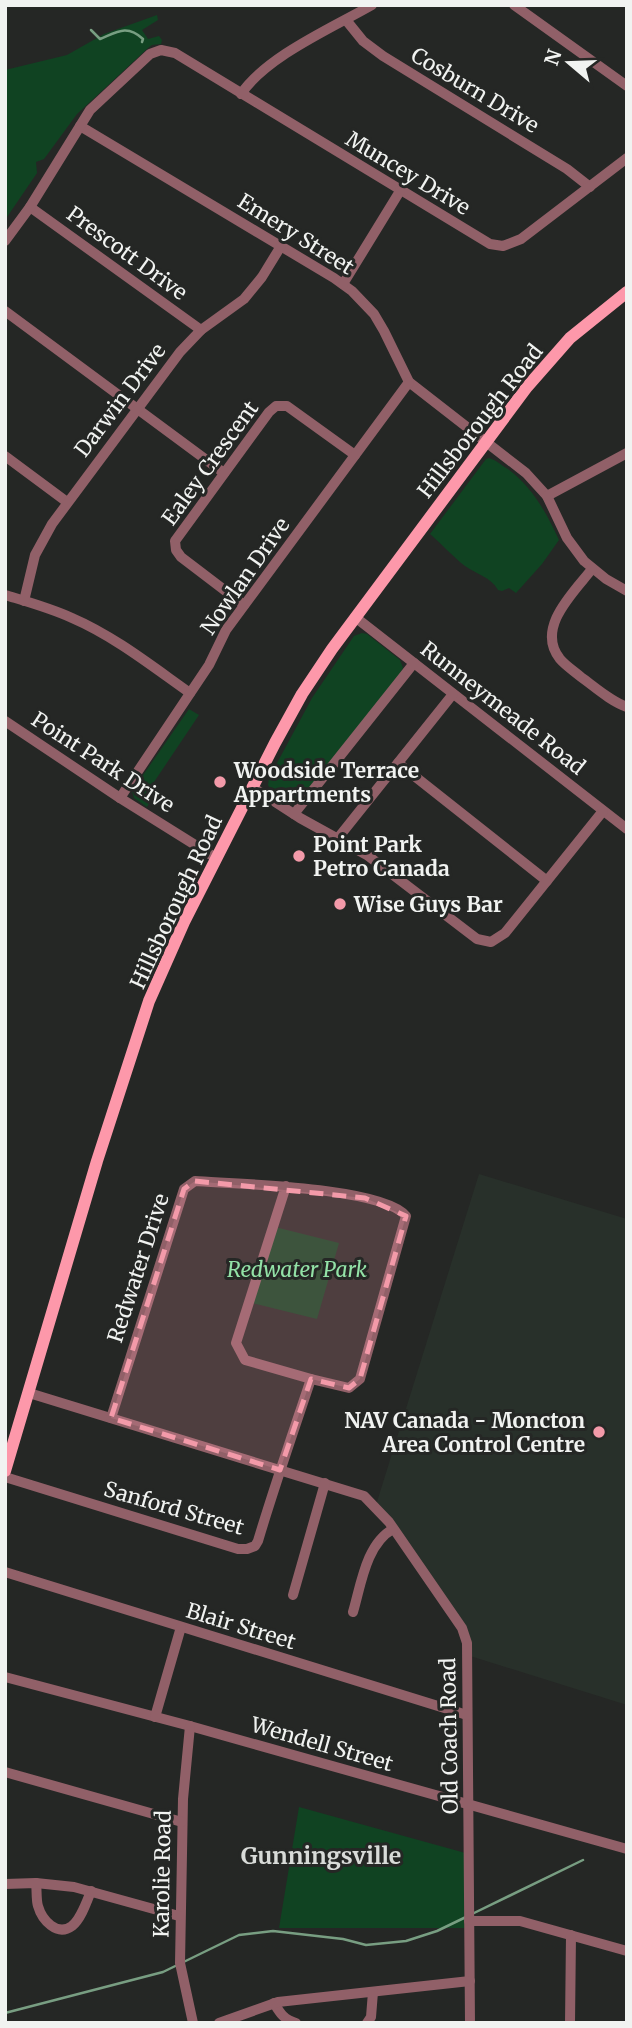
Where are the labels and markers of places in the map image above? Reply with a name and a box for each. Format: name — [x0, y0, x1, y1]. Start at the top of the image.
place label: Woodside Terrace Appartments — [233, 757, 419, 808]
marker: Woodside Terrace Appartments — [212, 774, 228, 790]
place label: Point Park Petro Canada — [313, 831, 450, 882]
marker: Point Park Petro Canada — [291, 848, 307, 864]
place label: Wise Guys Bar — [353, 891, 503, 918]
marker: Wise Guys Bar — [332, 896, 348, 912]
place label: NAV Canada - Moncton Area Control Centre — [344, 1407, 585, 1458]
marker: NAV Canada - Moncton Area Control Centre — [591, 1424, 607, 1440]

